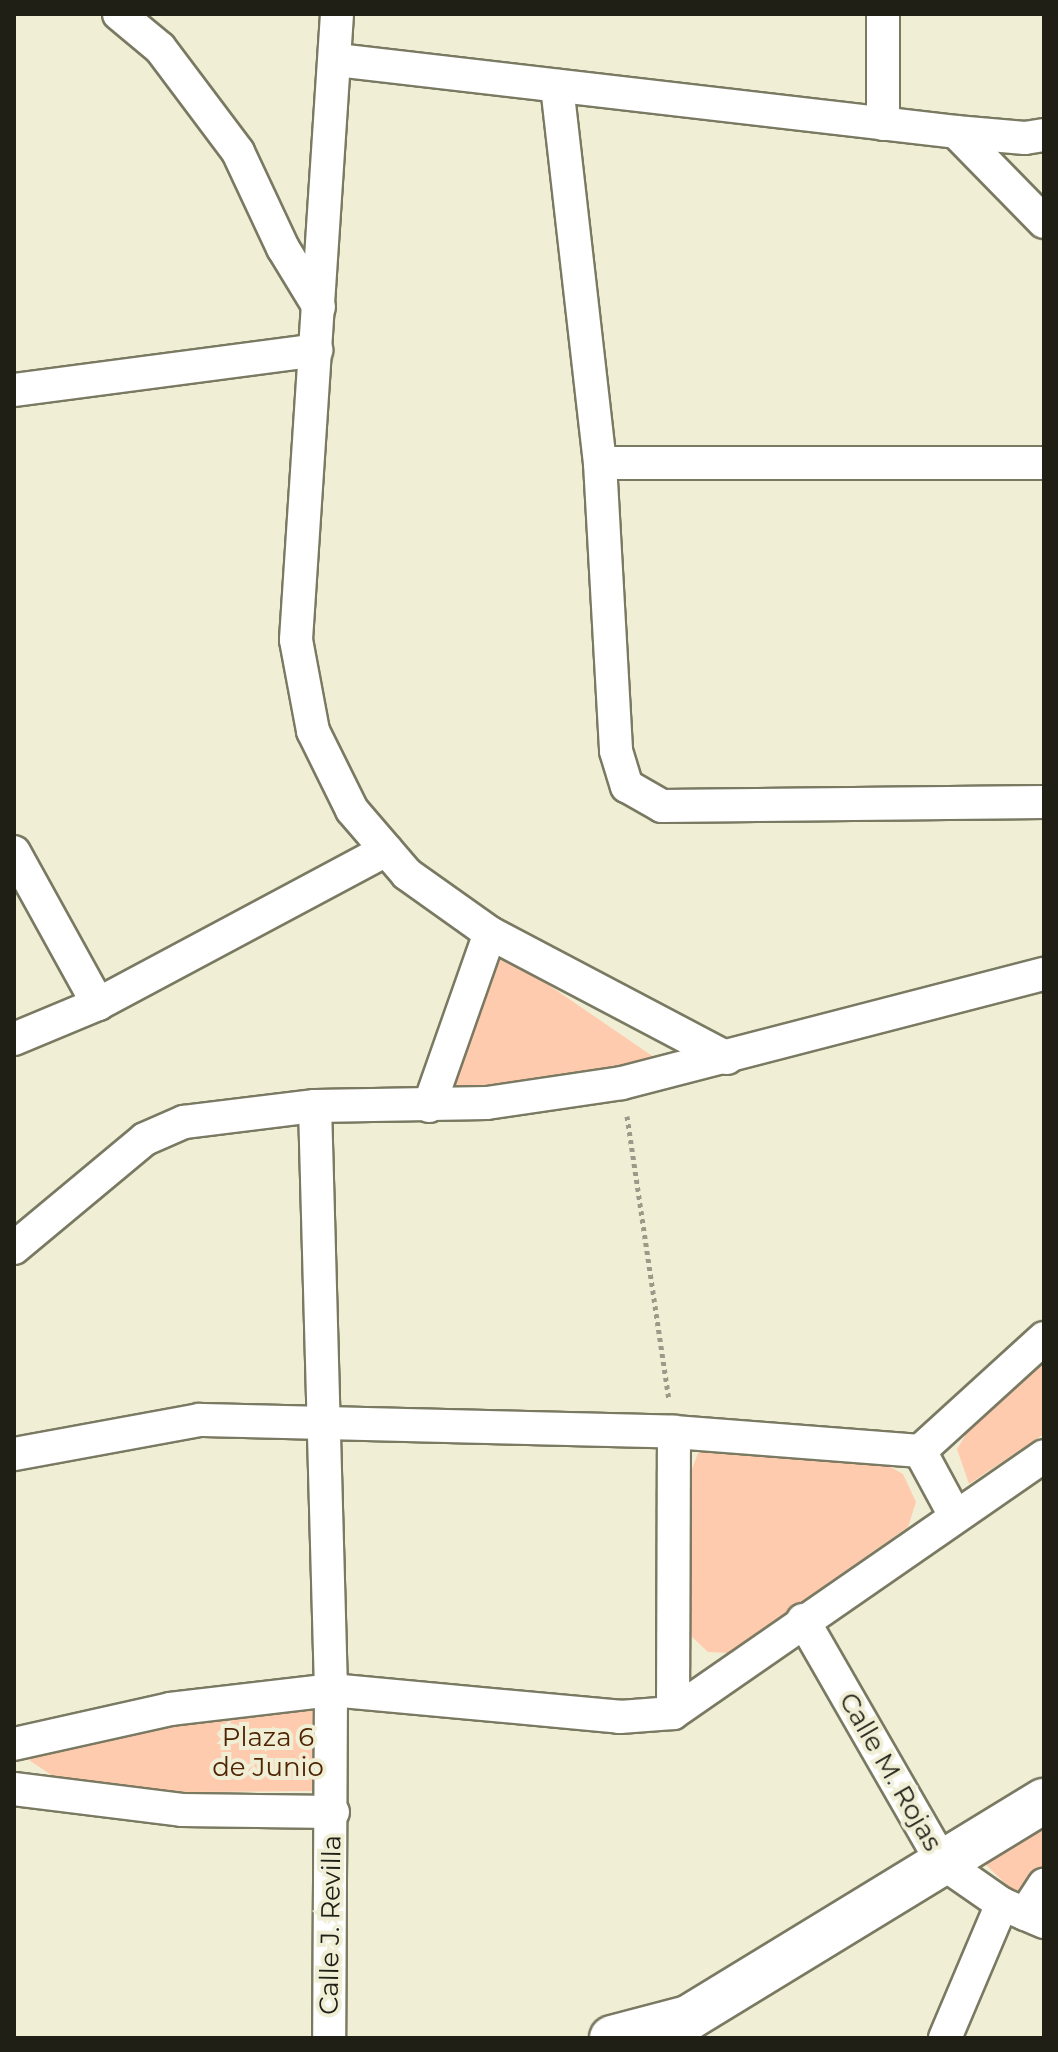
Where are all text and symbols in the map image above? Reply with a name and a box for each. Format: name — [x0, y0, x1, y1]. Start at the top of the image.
street label: Calle M. Rojas — [832, 1687, 948, 1857]
park label: Plaza 6 de Junio — [212, 1722, 324, 1784]
street label: Calle J. Revilla — [314, 1835, 348, 2015]

